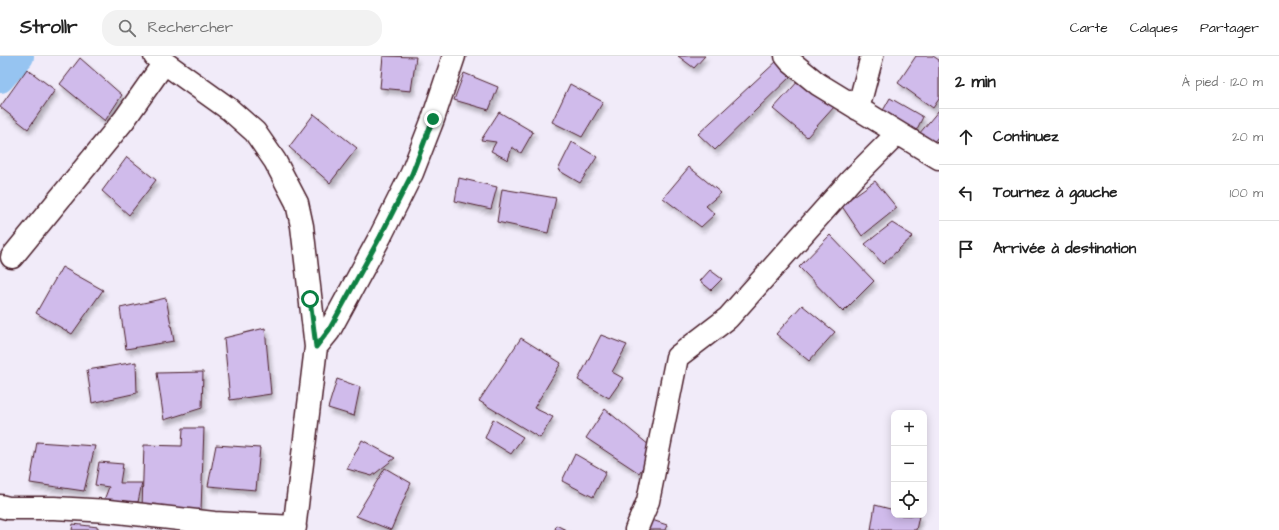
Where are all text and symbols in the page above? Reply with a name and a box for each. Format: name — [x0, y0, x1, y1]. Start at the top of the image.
search box — [102, 10, 382, 46]
text: Strollr — [20, 14, 78, 41]
icon: search — [116, 17, 138, 39]
text: Rechercher — [148, 17, 233, 38]
text: Carte — [1070, 18, 1108, 38]
text: Calques — [1130, 18, 1178, 38]
text: Partager — [1200, 18, 1259, 38]
text: 2 min — [955, 70, 996, 94]
text: À pied · 120 m — [1182, 73, 1263, 91]
route end — [424, 110, 442, 128]
icon: ahead — [955, 126, 977, 148]
text: Continuez — [993, 126, 1059, 147]
text: 20 m — [1232, 128, 1263, 146]
icon: left — [955, 182, 977, 204]
text: Tournez à gauche — [993, 182, 1117, 203]
text: 100 m — [1230, 184, 1263, 202]
icon: arrive — [955, 238, 977, 260]
text: Arrivée à destination — [993, 238, 1136, 259]
route start — [301, 290, 319, 308]
map controls — [891, 410, 927, 518]
button: + — [891, 410, 927, 446]
button: − — [891, 446, 927, 482]
button: locate — [891, 482, 927, 518]

